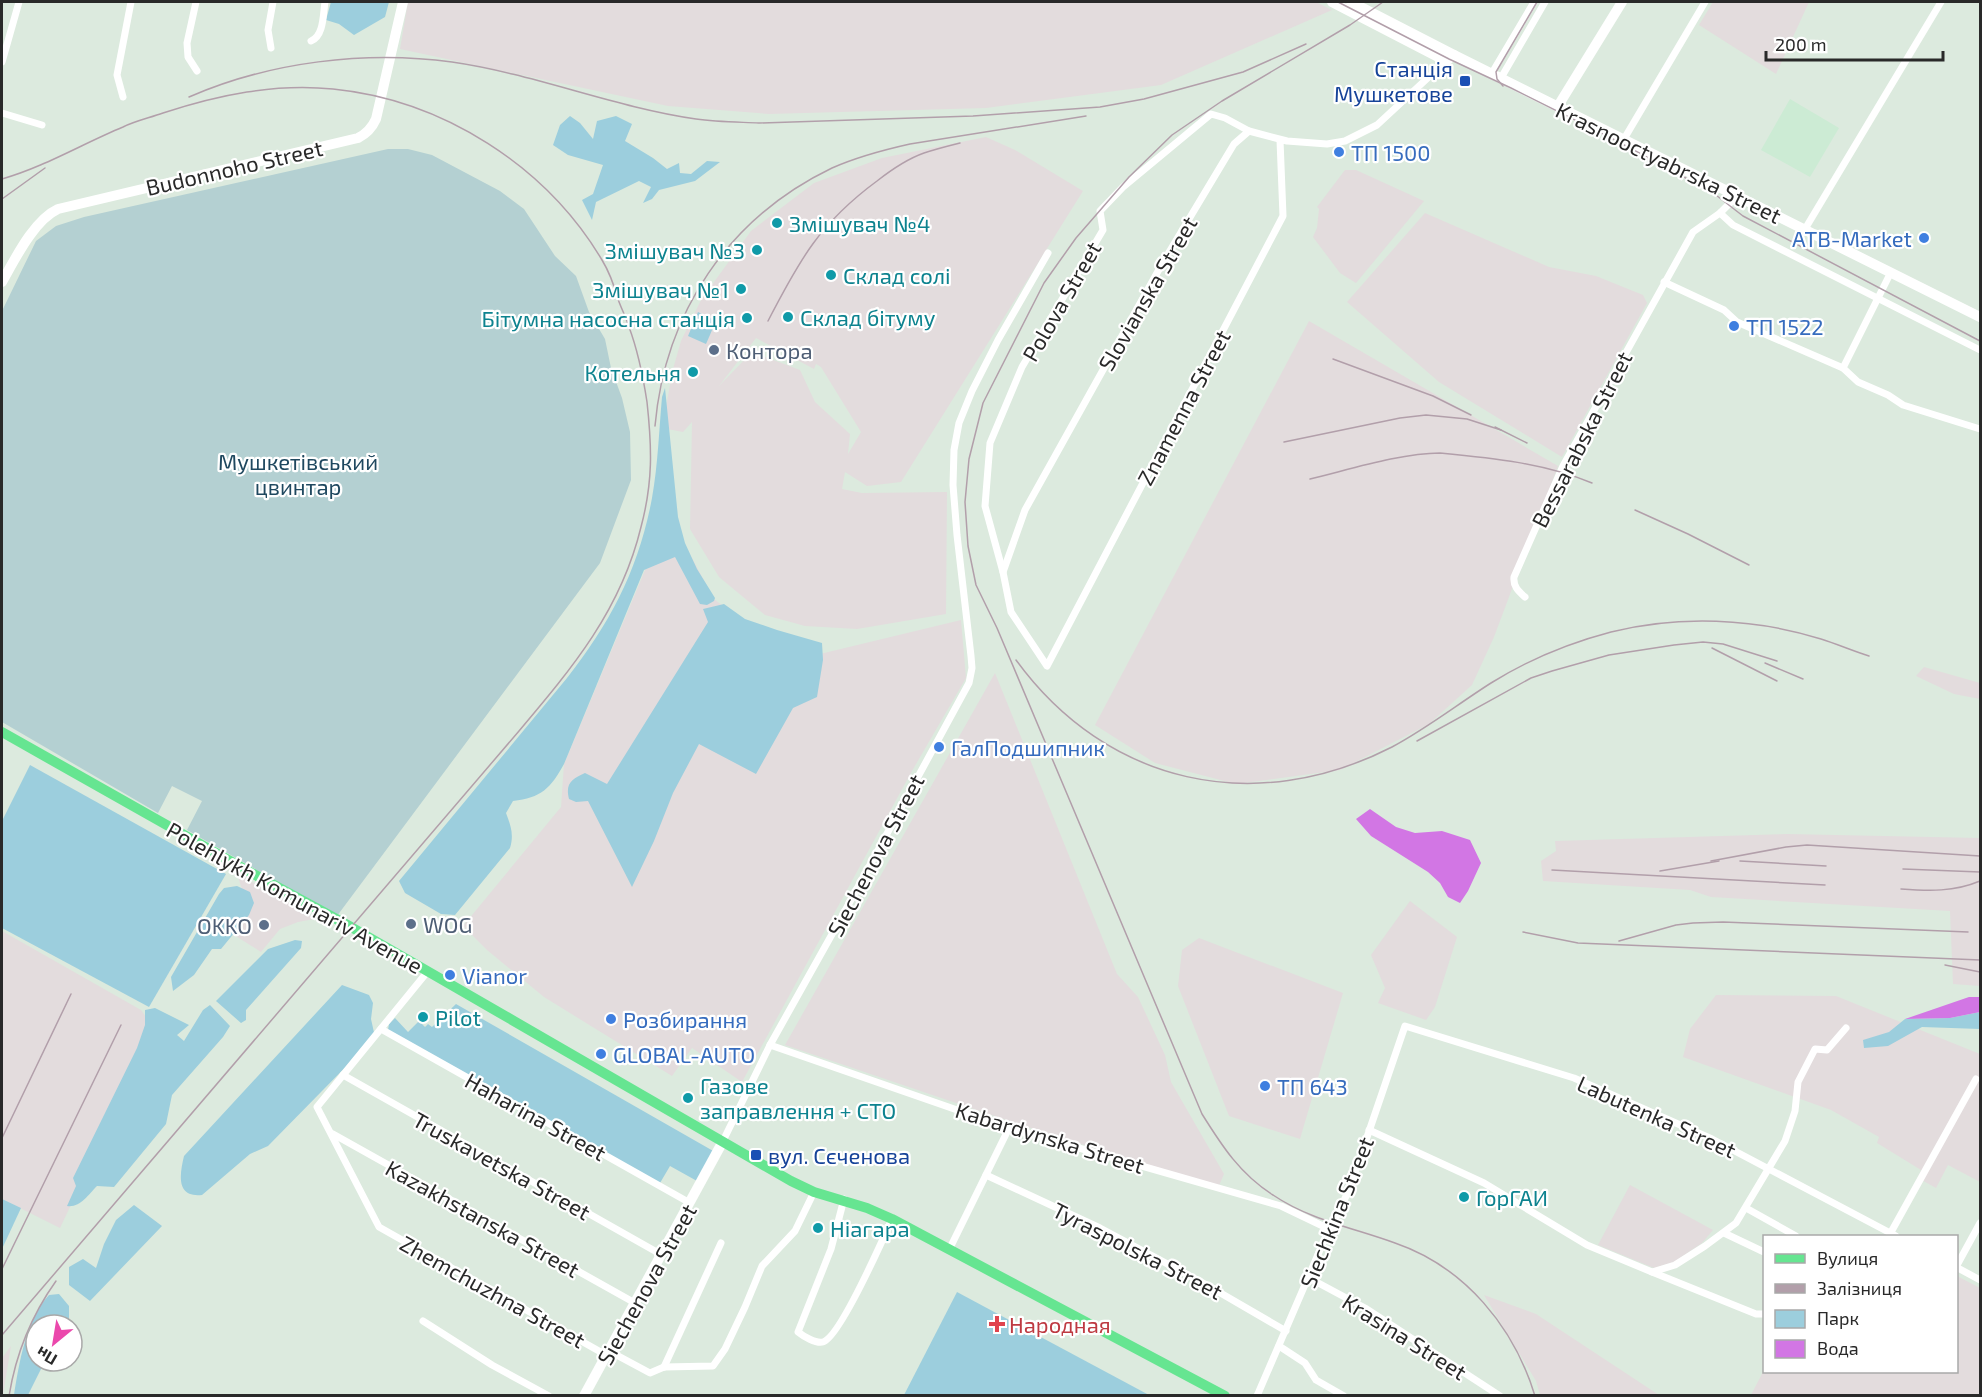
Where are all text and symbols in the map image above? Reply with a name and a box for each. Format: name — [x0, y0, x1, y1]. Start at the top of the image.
scale bar — [1766, 24, 1943, 62]
text: 200 m — [1775, 33, 1827, 55]
place label: Станція Мушкетове — [1334, 55, 1453, 107]
marker: Станція Мушкетове — [1458, 74, 1472, 88]
street label: Krasnooctyabrska Street — [1552, 96, 1786, 228]
street label: Budonnoho Street — [143, 134, 325, 200]
place label: ТП 1500 — [1351, 139, 1431, 165]
marker: ТП 1500 — [1332, 145, 1346, 159]
place label: Змішувач №4 — [789, 210, 930, 237]
street label: Slovianska Street — [1092, 211, 1202, 375]
marker: Змішувач №4 — [770, 216, 784, 230]
place label: ATB-Market — [1792, 225, 1912, 251]
marker: ATB-Market — [1917, 231, 1931, 245]
place label: Змішувач №3 — [605, 237, 745, 264]
street label: Polova Street — [1016, 237, 1106, 365]
marker: Змішувач №3 — [750, 243, 764, 257]
place label: Склад солі — [843, 262, 951, 288]
marker: Склад солі — [824, 268, 838, 282]
place label: Змішувач №1 — [592, 276, 729, 303]
marker: Змішувач №1 — [734, 282, 748, 296]
place label: Склад бітуму — [800, 304, 936, 331]
place label: Бітумна насосна станція — [482, 305, 735, 332]
marker: Склад бітуму — [781, 310, 795, 324]
marker: Бітумна насосна станція — [740, 311, 754, 325]
place label: ТП 1522 — [1746, 313, 1824, 339]
marker: ТП 1522 — [1727, 319, 1741, 333]
street label: Znamenna Street — [1131, 325, 1235, 489]
place label: Контора — [726, 337, 813, 363]
marker: Контора — [707, 343, 721, 357]
street label: Bessarabska Street — [1525, 347, 1637, 531]
place label: Котельня — [585, 359, 681, 385]
marker: Котельня — [686, 365, 700, 379]
park label: Мушкетівський цвинтар — [218, 448, 378, 499]
place label: ГалПодшипник — [951, 734, 1105, 760]
marker: ГалПодшипник — [932, 740, 946, 754]
street label: Siechenova Street — [821, 770, 929, 940]
street label: Polehlykh Komunariv Avenue — [163, 816, 427, 978]
place label: WOG — [423, 911, 472, 937]
place label: OKKO — [197, 912, 252, 938]
marker: WOG — [404, 917, 418, 931]
marker: OKKO — [257, 918, 271, 932]
place label: Vianor — [462, 962, 527, 988]
marker: Vianor — [443, 968, 457, 982]
place label: Pilot — [435, 1004, 481, 1030]
place label: Розбирання — [623, 1006, 747, 1032]
marker: Pilot — [416, 1010, 430, 1024]
marker: Розбирання — [604, 1012, 618, 1026]
place label: GLOBAL-AUTO — [613, 1041, 755, 1067]
marker: GLOBAL-AUTO — [594, 1047, 608, 1061]
street label: Haharina Street — [461, 1067, 611, 1165]
street label: Labutenka Street — [1574, 1069, 1740, 1163]
place label: Газове заправлення + СТО — [700, 1072, 896, 1123]
place label: ТП 643 — [1277, 1073, 1348, 1099]
marker: ТП 643 — [1258, 1079, 1272, 1093]
marker: Газове заправлення + СТО — [681, 1091, 695, 1105]
street label: Kabardynska Street — [953, 1096, 1147, 1178]
street label: Truskavetska Street — [409, 1105, 595, 1225]
street label: Siechkina Street — [1294, 1133, 1378, 1291]
place label: вул. Сєченова — [768, 1142, 910, 1169]
marker: вул. Сєченова — [749, 1148, 763, 1162]
street label: Kazakhstanska Street — [382, 1154, 584, 1282]
place label: ГорГАИ — [1476, 1184, 1548, 1210]
marker: ГорГАИ — [1457, 1190, 1471, 1204]
street label: Tyraspolska Street — [1049, 1196, 1227, 1304]
street label: Siechenova Street — [591, 1199, 701, 1369]
place label: Ніагара — [830, 1215, 910, 1241]
marker: Ніагара — [811, 1221, 825, 1235]
street label: Zhemchuzhna Street — [396, 1229, 590, 1353]
legend — [1763, 1235, 1958, 1373]
text: Вулиця — [1817, 1247, 1878, 1269]
text: Залізниця — [1817, 1277, 1902, 1299]
street label: Krasina Street — [1338, 1287, 1472, 1385]
text: Парк — [1817, 1307, 1859, 1329]
place label: Народная — [1009, 1311, 1111, 1337]
north arrow — [24, 1313, 84, 1373]
marker: Народная — [990, 1317, 1004, 1331]
text: Вода — [1817, 1337, 1859, 1359]
text: Пн — [32, 1343, 60, 1370]

